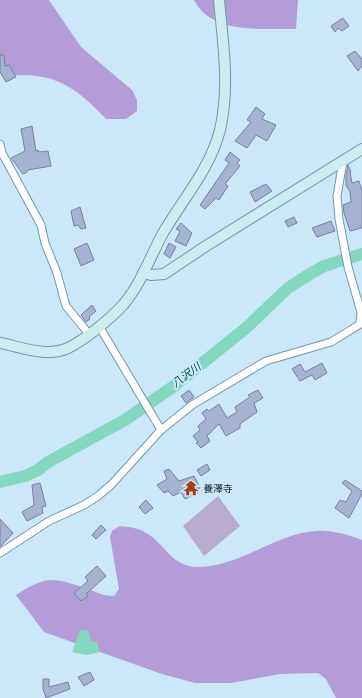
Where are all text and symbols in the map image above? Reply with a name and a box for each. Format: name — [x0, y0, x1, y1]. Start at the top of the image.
water label: 八沢川 — [169, 360, 204, 391]
temple icon: 養澤寺 — [182, 479, 200, 497]
place label: 養澤寺 — [203, 483, 233, 495]

